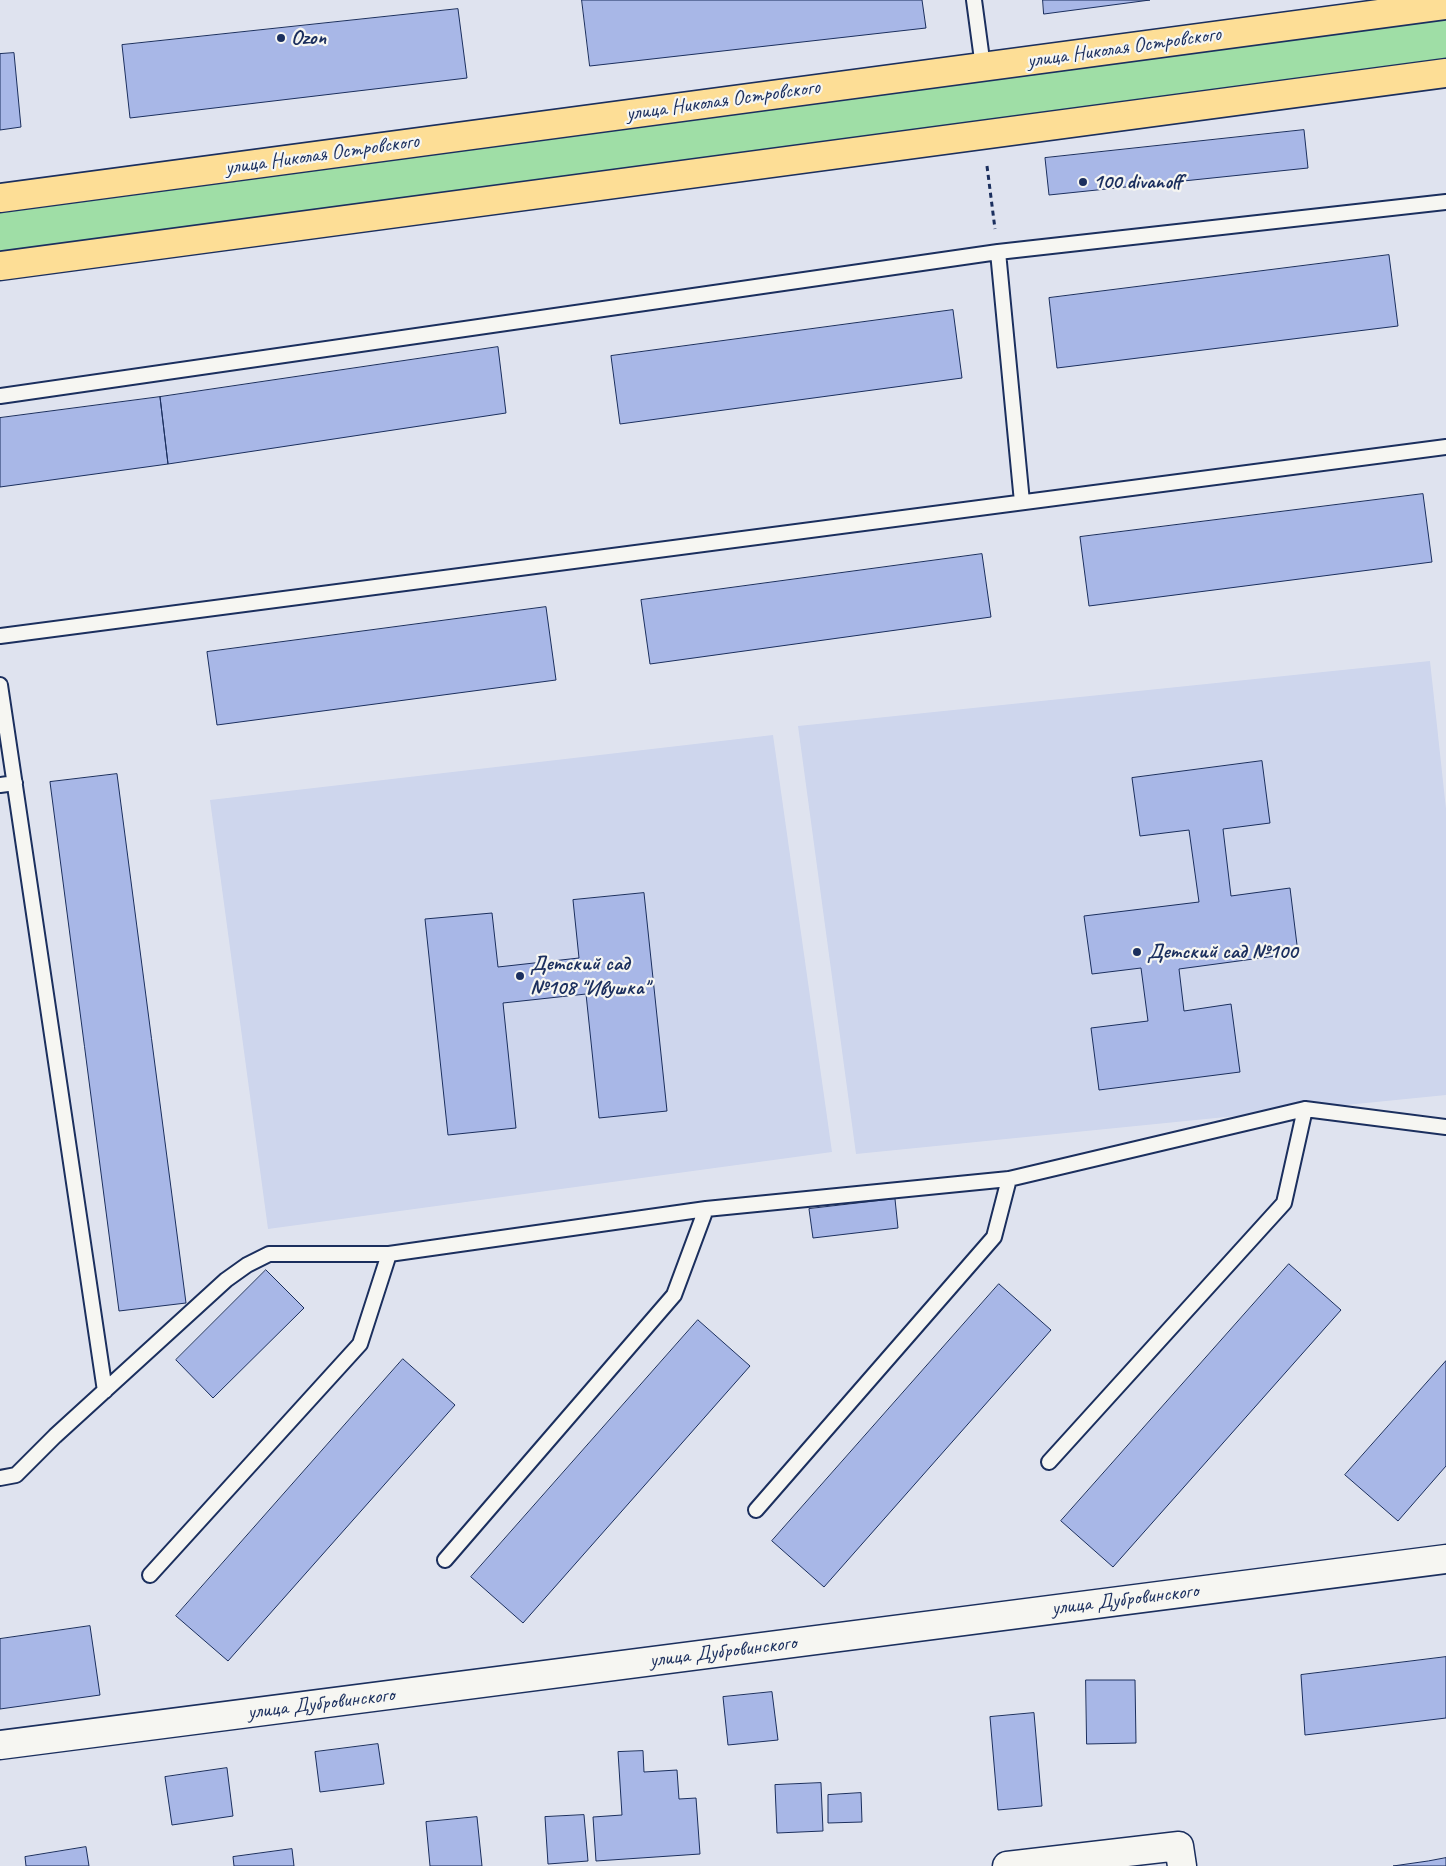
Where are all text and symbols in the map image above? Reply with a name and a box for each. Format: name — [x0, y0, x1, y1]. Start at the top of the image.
street label: улица Николая Островского — [1025, 22, 1223, 74]
place label: Ozon — [291, 25, 326, 51]
marker: Ozon — [275, 32, 287, 44]
street label: улица Николая Островского — [624, 75, 822, 127]
street label: улица Николая Островского — [223, 129, 421, 181]
place label: 100 divanoff — [1093, 169, 1182, 195]
marker: 100 divanoff — [1077, 176, 1089, 188]
place label: Детский сад №100 — [1147, 939, 1297, 965]
marker: Детский сад №100 — [1131, 946, 1143, 958]
place label: Детский сад №108 "Ивушка" — [530, 951, 649, 1001]
marker: Детский сад №108 "Ивушка" — [514, 970, 526, 982]
street label: улица Дубровинского — [1050, 1578, 1200, 1622]
street label: улица Дубровинского — [648, 1630, 798, 1674]
street label: улица Дубровинского — [246, 1682, 396, 1726]

